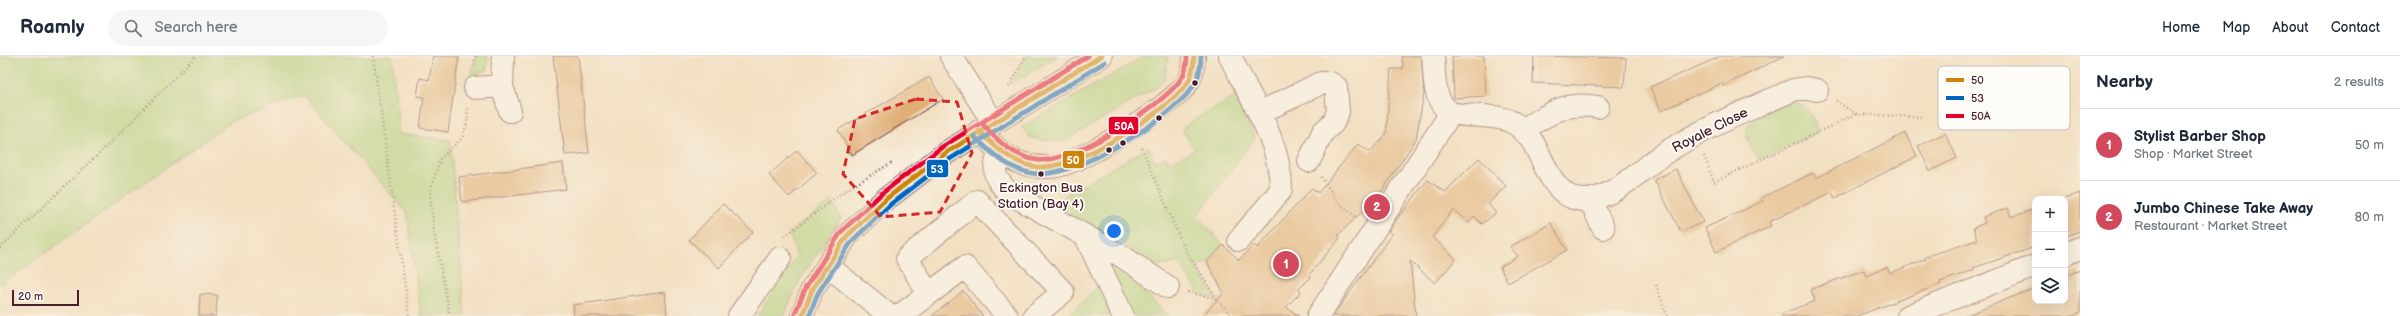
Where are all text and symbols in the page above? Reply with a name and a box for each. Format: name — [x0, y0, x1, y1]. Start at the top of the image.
search box — [108, 10, 388, 46]
text: Roamly — [20, 16, 84, 39]
icon: search — [122, 17, 144, 39]
text: Search here — [154, 18, 238, 37]
text: Home — [2162, 19, 2200, 36]
text: Map — [2222, 19, 2250, 36]
text: About — [2272, 19, 2309, 36]
text: Contact — [2331, 19, 2380, 36]
legend — [1938, 66, 2070, 130]
text: Nearby — [2096, 72, 2153, 92]
text: 50 — [1971, 74, 1984, 87]
text: 2 results — [2334, 74, 2384, 90]
unlabelled marker — [1190, 78, 1200, 88]
text: 53 — [1971, 92, 1984, 105]
street label: Royale Close — [1669, 104, 1751, 156]
text: 50A — [1971, 110, 1991, 123]
unlabelled marker — [1154, 113, 1164, 123]
line badge: 50A — [1108, 116, 1139, 135]
text: 50A — [1114, 120, 1134, 133]
text: Stylist Barber Shop — [2134, 127, 2266, 146]
text: 1 — [2106, 137, 2112, 153]
text: 50 m — [2355, 137, 2384, 153]
unlabelled marker — [1118, 138, 1128, 148]
unlabelled marker — [1104, 145, 1114, 155]
text: Shop · Market Street — [2134, 146, 2253, 162]
line badge: 50 — [1062, 150, 1085, 169]
text: 50 — [1066, 154, 1080, 167]
line badge: 53 — [926, 159, 949, 178]
text: 53 — [931, 163, 944, 176]
marker: Eckington Bus Station (Bay 4) — [1036, 169, 1046, 179]
place label: Eckington Bus Station (Bay 4) — [998, 180, 1084, 212]
pin: 2 — [1364, 192, 1390, 222]
map controls — [2032, 196, 2068, 304]
button: + — [2032, 196, 2068, 232]
text: Jumbo Chinese Take Away — [2134, 199, 2313, 218]
text: 2 — [2105, 209, 2113, 225]
text: 80 m — [2355, 209, 2384, 225]
text: Restaurant · Market Street — [2134, 218, 2287, 234]
your location — [1104, 221, 1124, 241]
button: − — [2032, 232, 2068, 268]
pin: 1 — [1273, 249, 1299, 279]
button: layers — [2032, 268, 2068, 304]
scale bar — [12, 288, 79, 307]
text: 20 m — [18, 290, 43, 303]

